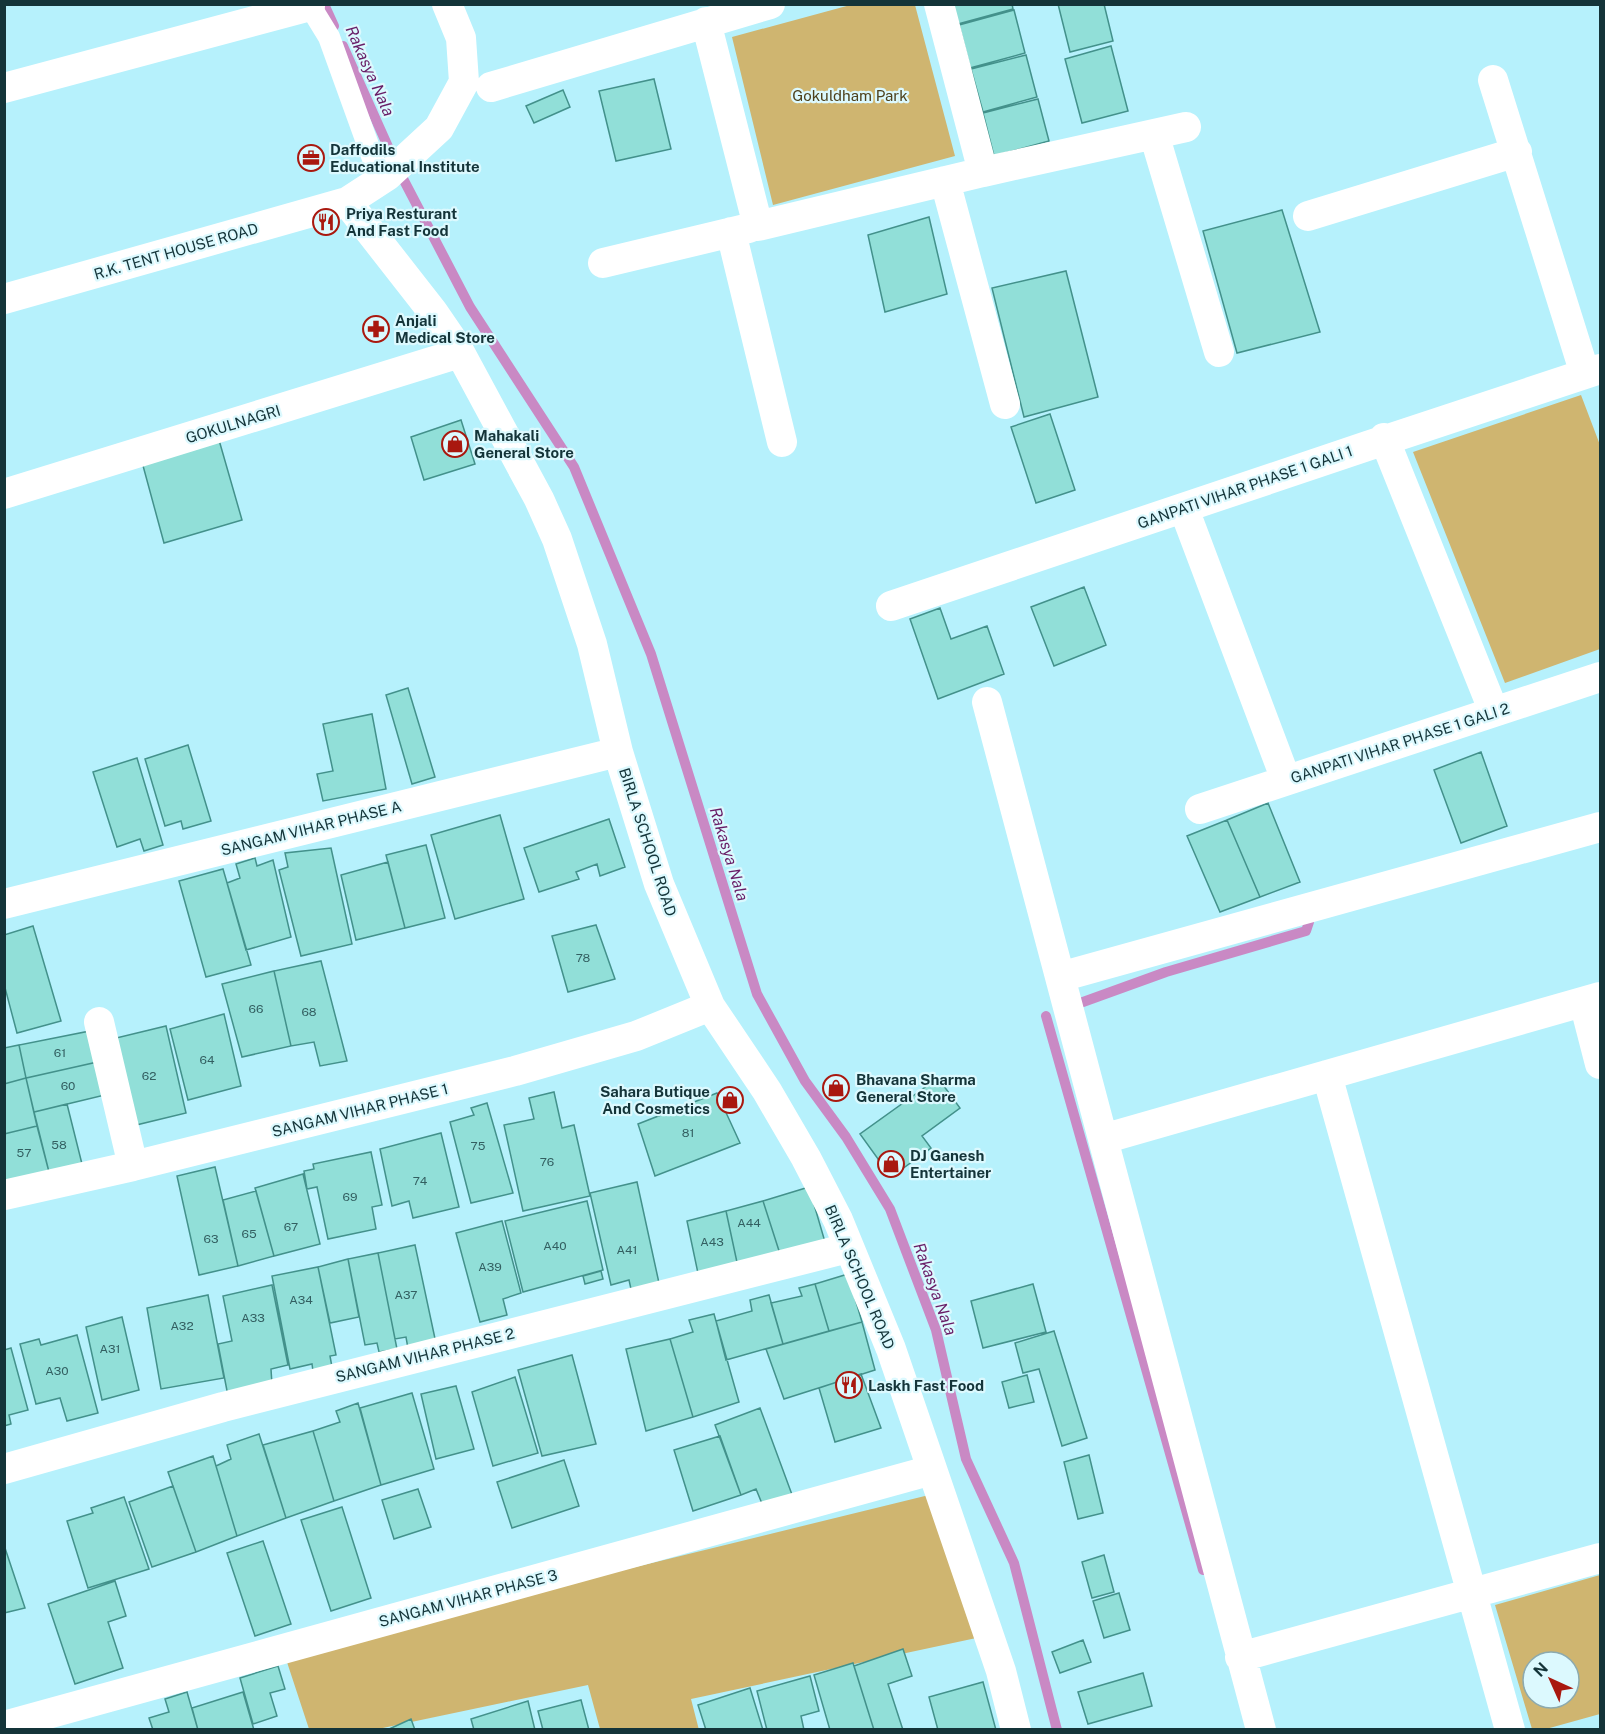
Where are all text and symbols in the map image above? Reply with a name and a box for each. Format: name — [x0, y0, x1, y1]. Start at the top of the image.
water label: Rakasya Nala — [342, 23, 398, 119]
park label: Gokuldham Park — [792, 87, 908, 104]
place label: Daffodils Educational Institute — [330, 141, 480, 175]
office icon: Daffodils Educational Institute — [296, 143, 326, 173]
place label: Priya Resturant And Fast Food — [346, 205, 457, 239]
restaurant icon: Priya Resturant And Fast Food — [311, 207, 341, 237]
street label: R.K. TENT HOUSE ROAD — [92, 219, 260, 283]
place label: Anjali Medical Store — [395, 312, 495, 346]
pharmacy icon: Anjali Medical Store — [361, 314, 391, 344]
street label: GOKULNAGRI — [184, 402, 282, 446]
place label: Mahakali General Store — [474, 427, 574, 461]
shop icon: Mahakali General Store — [440, 429, 470, 459]
street label: GANPATI VIHAR PHASE 1 GALI 1 — [1135, 442, 1355, 532]
street label: GANPATI VIHAR PHASE 1 GALI 2 — [1288, 700, 1512, 786]
street label: BIRLA SCHOOL ROAD — [616, 766, 680, 918]
street label: SANGAM VIHAR PHASE A — [219, 797, 403, 859]
water label: Rakasya Nala — [706, 805, 752, 903]
house number: 78 — [576, 951, 591, 965]
house number: 66 — [249, 1002, 263, 1016]
house number: 68 — [301, 1005, 317, 1019]
house number: 61 — [54, 1046, 66, 1060]
house number: 64 — [200, 1053, 215, 1067]
house number: 62 — [142, 1069, 156, 1083]
place label: Bhavana Sharma General Store — [856, 1071, 976, 1105]
shop icon: Bhavana Sharma General Store — [821, 1073, 851, 1103]
house number: 60 — [61, 1079, 75, 1093]
street label: SANGAM VIHAR PHASE 1 — [270, 1080, 450, 1140]
place label: Sahara Butique And Cosmetics — [600, 1083, 710, 1117]
shop icon: Sahara Butique And Cosmetics — [715, 1085, 745, 1115]
house number: 81 — [682, 1126, 694, 1140]
house number: 58 — [51, 1138, 67, 1152]
house number: 75 — [471, 1139, 486, 1153]
house number: 57 — [17, 1146, 31, 1160]
place label: DJ Ganesh Entertainer — [910, 1147, 991, 1181]
shop icon: DJ Ganesh Entertainer — [876, 1149, 906, 1179]
house number: 76 — [540, 1155, 554, 1169]
house number: 74 — [413, 1174, 428, 1188]
house number: 69 — [343, 1190, 357, 1204]
street label: BIRLA SCHOOL ROAD — [822, 1202, 898, 1352]
house number: A44 — [737, 1216, 761, 1230]
house number: 67 — [284, 1220, 298, 1234]
house number: 65 — [241, 1227, 257, 1241]
house number: 63 — [204, 1232, 218, 1246]
house number: A43 — [700, 1235, 724, 1249]
house number: A40 — [543, 1239, 567, 1253]
water label: Rakasya Nala — [909, 1240, 961, 1338]
house number: A41 — [617, 1243, 637, 1257]
house number: A39 — [478, 1260, 502, 1274]
house number: A37 — [395, 1288, 418, 1302]
house number: A34 — [289, 1293, 313, 1307]
house number: A33 — [241, 1311, 265, 1325]
house number: A32 — [170, 1319, 194, 1333]
street label: SANGAM VIHAR PHASE 2 — [334, 1325, 516, 1385]
house number: A31 — [100, 1342, 120, 1356]
house number: A30 — [45, 1364, 69, 1378]
restaurant icon: Laskh Fast Food — [834, 1370, 864, 1400]
place label: Laskh Fast Food — [868, 1377, 984, 1394]
street label: SANGAM VIHAR PHASE 3 — [377, 1566, 559, 1630]
north arrow — [1521, 1650, 1581, 1710]
text: N — [1530, 1659, 1552, 1681]

